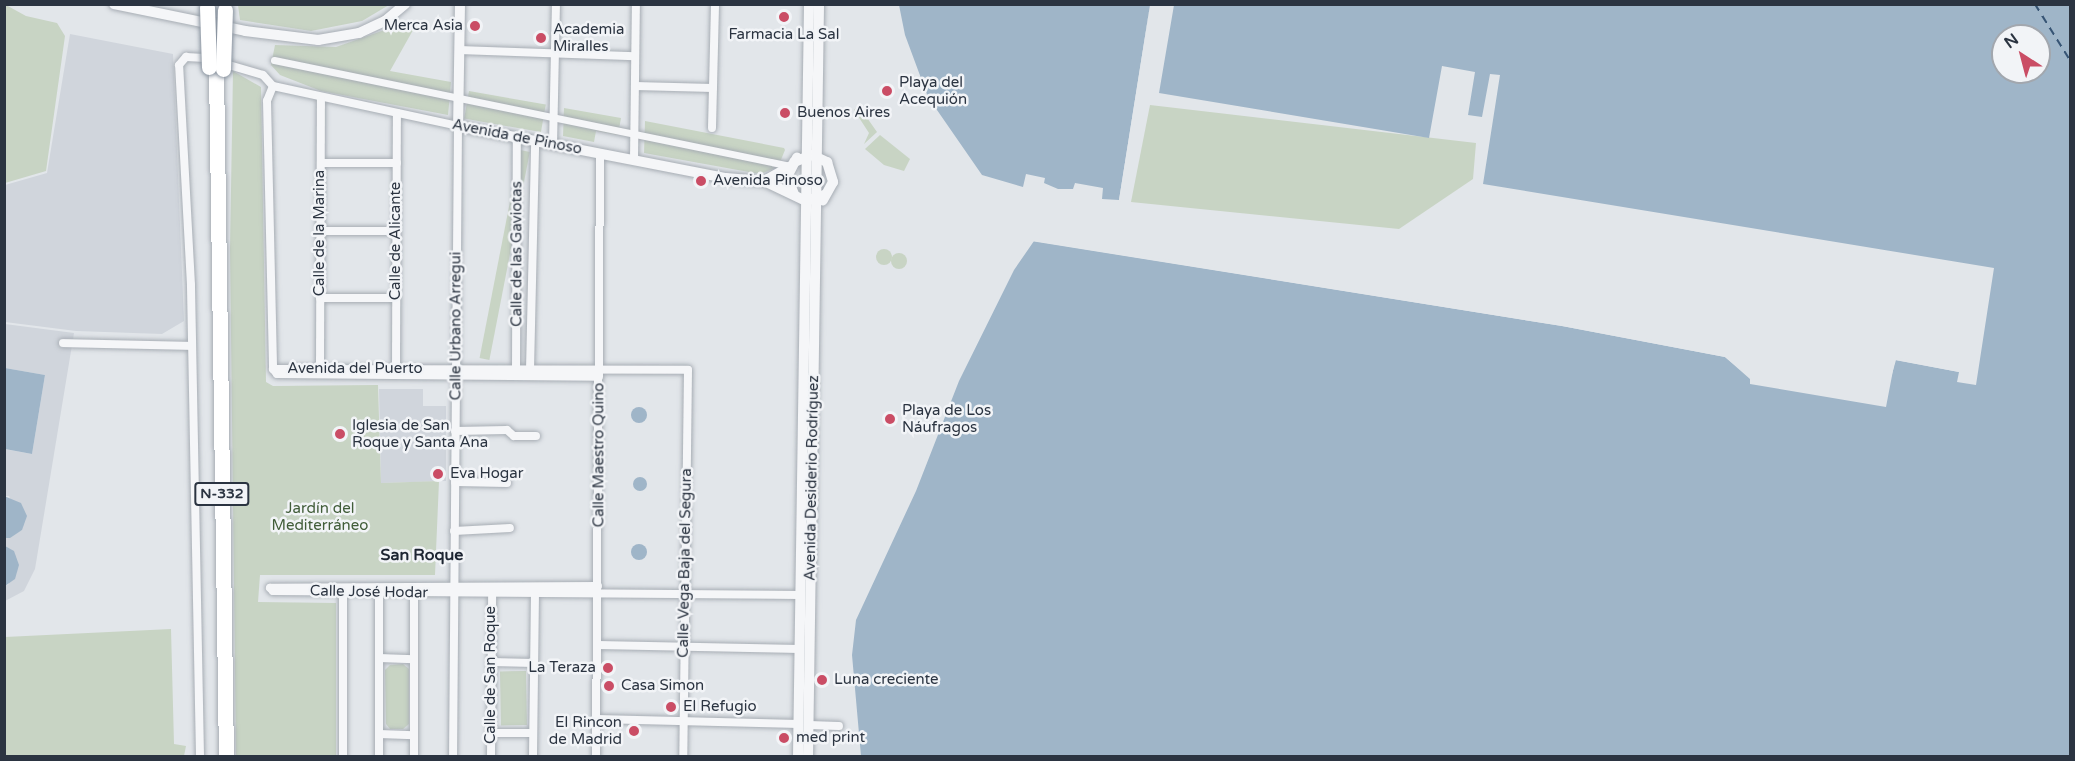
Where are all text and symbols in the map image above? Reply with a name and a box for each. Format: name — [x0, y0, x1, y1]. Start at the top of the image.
marker: Farmacia La Sal — [777, 10, 791, 24]
place label: Merca Asia — [384, 17, 463, 35]
marker: Merca Asia — [468, 19, 482, 33]
place label: Academia Miralles — [553, 20, 624, 55]
north arrow — [1991, 24, 2051, 84]
place label: Farmacia La Sal — [729, 26, 839, 44]
text: N — [2001, 29, 2023, 53]
marker: Academia Miralles — [534, 31, 548, 45]
place label: Playa del Acequión — [899, 73, 967, 108]
marker: Playa del Acequión — [880, 84, 894, 98]
place label: Buenos Aires — [797, 104, 890, 122]
marker: Buenos Aires — [778, 106, 792, 120]
street label: Avenida de Pinoso — [451, 116, 583, 158]
street label: Calle de la Marina — [311, 170, 329, 296]
place label: Avenida Pinoso — [713, 172, 823, 190]
marker: Avenida Pinoso — [694, 174, 708, 188]
street label: Calle de las Gaviotas — [508, 181, 526, 327]
street label: Calle de Alicante — [387, 182, 405, 300]
street label: Calle Urbano Arregui — [447, 252, 465, 400]
street label: Avenida del Puerto — [287, 360, 423, 378]
street label: Avenida Desiderio Rodríguez — [801, 375, 823, 581]
street label: Calle Maestro Quino — [590, 383, 608, 527]
place label: Playa de Los Náufragos — [902, 401, 991, 436]
marker: Playa de Los Náufragos — [883, 412, 897, 426]
place label: Iglesia de San Roque y Santa Ana — [352, 416, 488, 451]
marker: Iglesia de San Roque y Santa Ana — [333, 427, 347, 441]
place label: Eva Hogar — [450, 465, 523, 483]
marker: Eva Hogar — [431, 467, 445, 481]
street label: Calle Vega Baja del Segura — [674, 468, 696, 658]
road number: N-332 — [194, 483, 250, 505]
park label: Jardín del Mediterráneo — [272, 499, 368, 534]
district label: San Roque — [381, 545, 463, 565]
street label: Calle José Hodar — [310, 582, 428, 602]
street label: Calle de San Roque — [482, 606, 500, 744]
place label: La Teraza — [528, 659, 596, 677]
marker: La Teraza — [601, 661, 615, 675]
place label: Luna creciente — [834, 671, 939, 689]
marker: Luna creciente — [815, 673, 829, 687]
place label: Casa Simon — [621, 677, 704, 695]
marker: Casa Simon — [602, 679, 616, 693]
place label: El Refugio — [683, 698, 757, 716]
marker: El Refugio — [664, 700, 678, 714]
place label: El Rincon de Madrid — [549, 713, 622, 748]
marker: El Rincon de Madrid — [627, 724, 641, 738]
place label: med print — [796, 729, 865, 747]
marker: med print — [777, 731, 791, 745]

